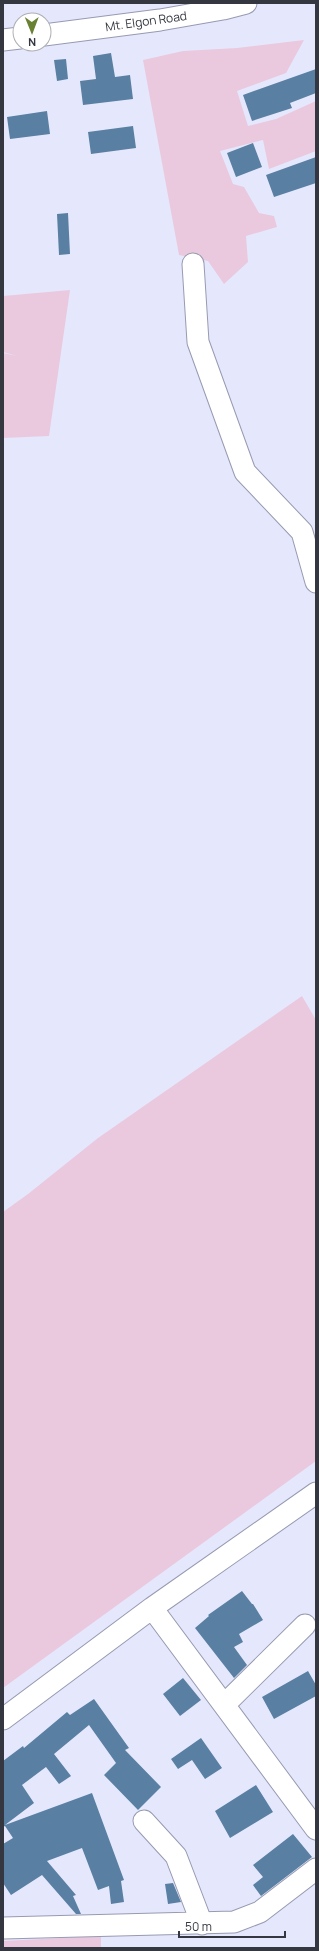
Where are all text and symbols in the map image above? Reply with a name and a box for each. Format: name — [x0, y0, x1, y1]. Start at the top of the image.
street label: Mt. Elgon Road — [104, 7, 188, 35]
north arrow — [12, 12, 52, 52]
text: N — [28, 35, 36, 50]
scale bar — [179, 1913, 285, 1939]
text: 50 m — [185, 1918, 212, 1935]

